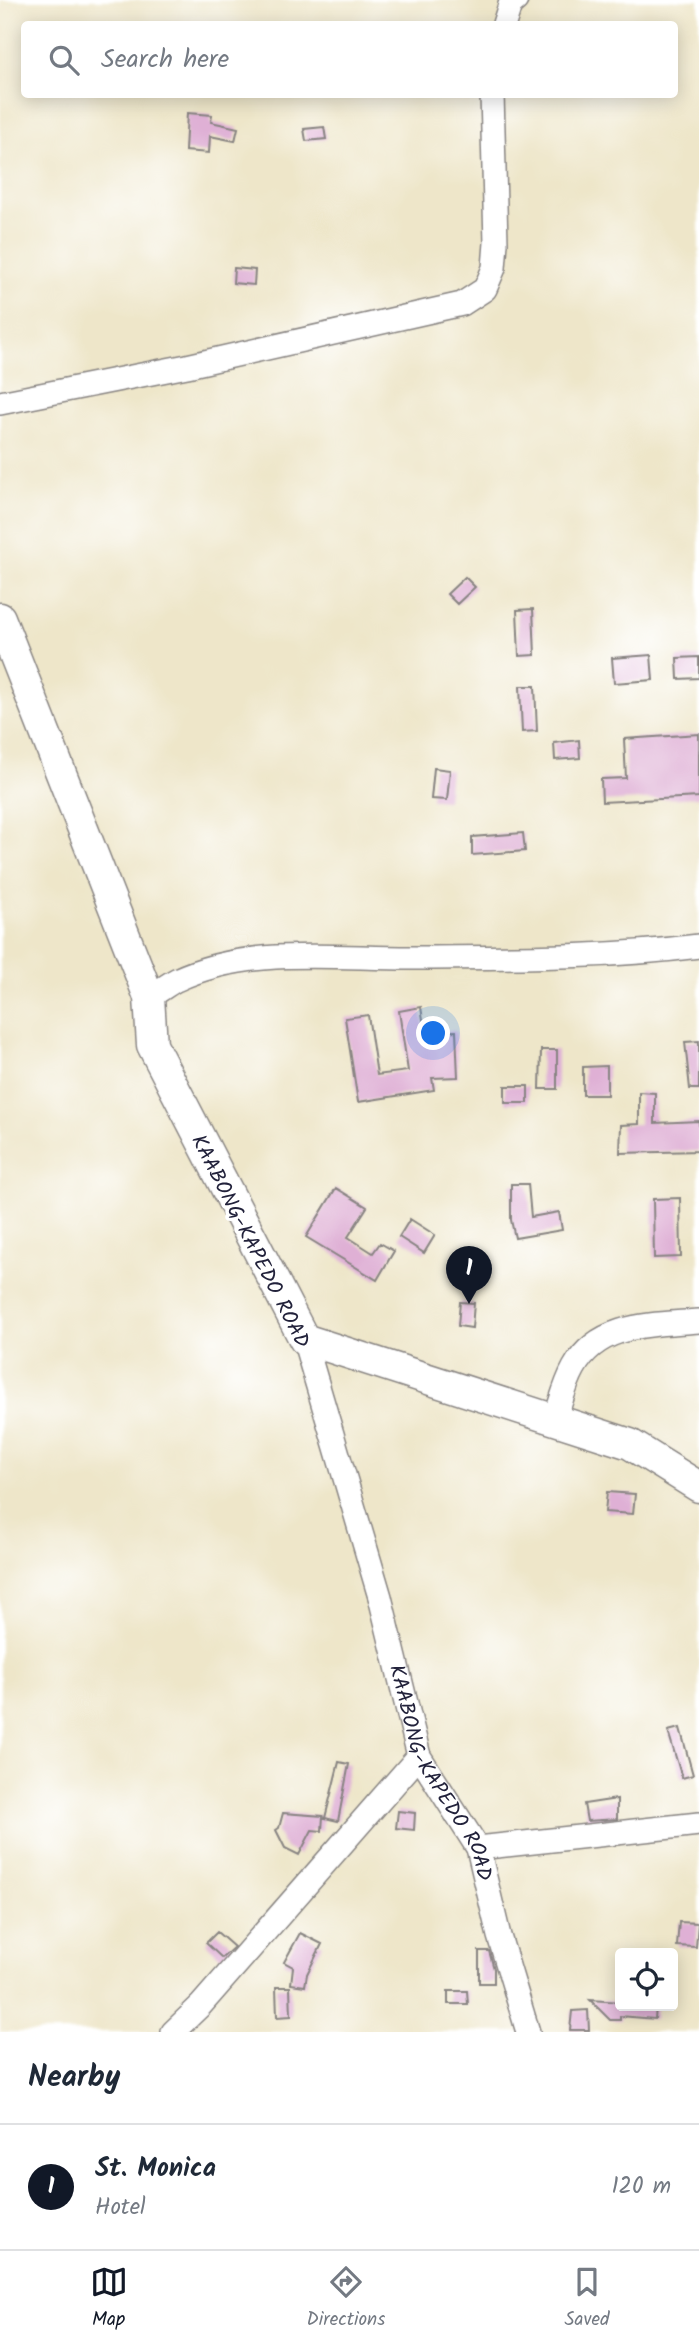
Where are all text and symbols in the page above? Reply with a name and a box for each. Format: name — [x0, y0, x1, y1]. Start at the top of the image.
search box — [21, 21, 678, 98]
text: Search here — [101, 39, 229, 81]
icon: search — [45, 41, 83, 79]
your location — [416, 1016, 450, 1050]
street label: KAABONG-KAPEDO ROAD — [181, 1129, 318, 1354]
pin: 1 — [446, 1246, 492, 1304]
street label: KAABONG-KAPEDO ROAD — [379, 1661, 500, 1884]
map controls — [615, 1948, 678, 2011]
button: locate — [615, 1948, 678, 2011]
text: Nearby — [28, 2054, 120, 2102]
text: St. Monica — [95, 2148, 216, 2190]
text: 1 — [48, 2169, 54, 2205]
text: 120 m — [611, 2169, 671, 2205]
text: Hotel — [95, 2190, 146, 2226]
tab: Map — [90, 2263, 128, 2335]
tab: Directions — [307, 2263, 385, 2335]
tab: Saved — [564, 2263, 609, 2335]

